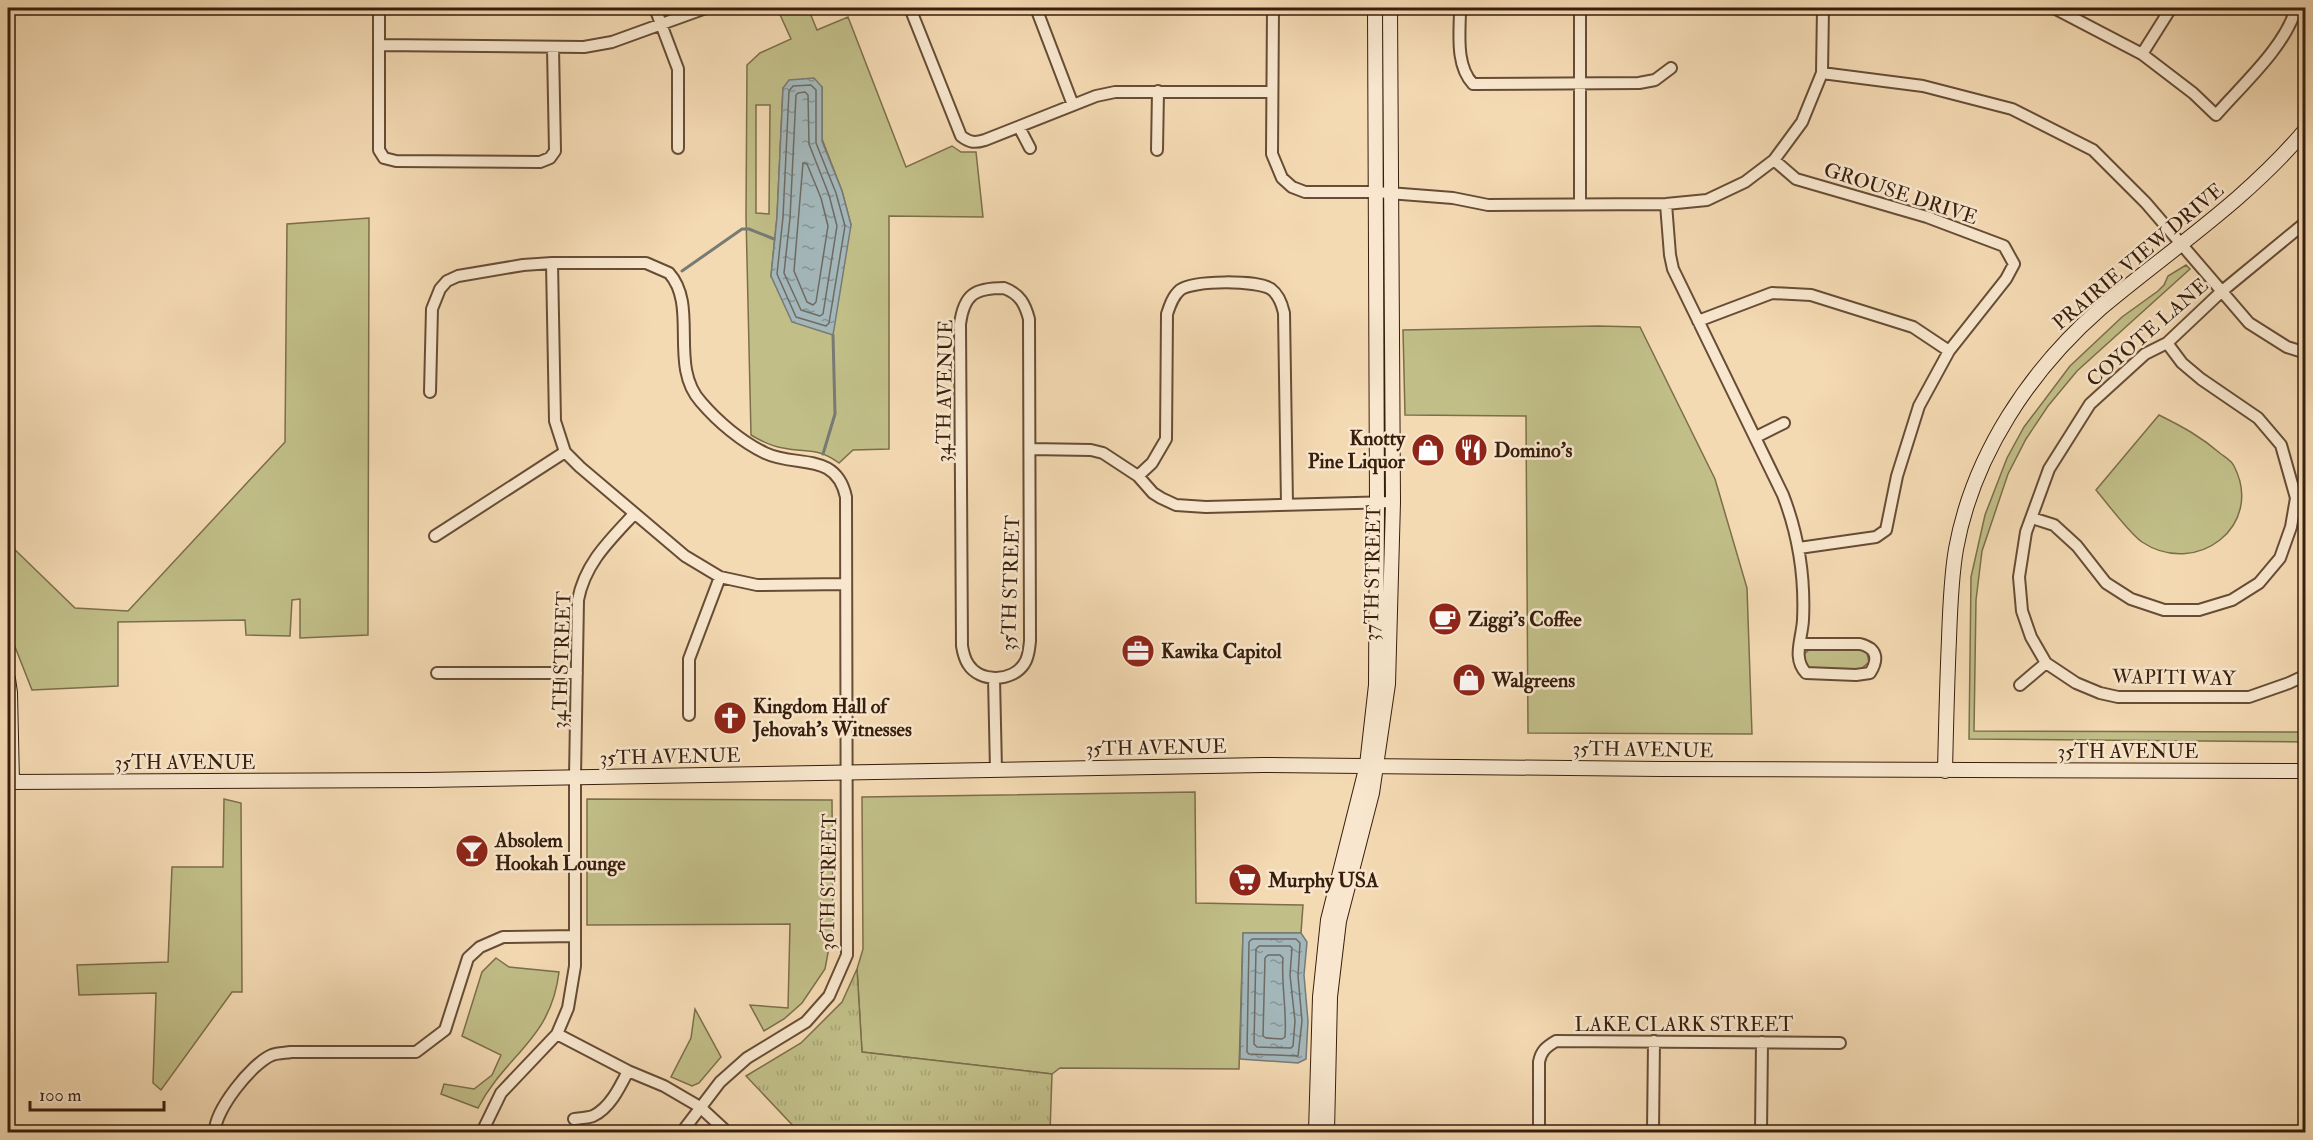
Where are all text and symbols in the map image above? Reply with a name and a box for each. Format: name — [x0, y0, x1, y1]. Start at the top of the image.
street label: GROUSE DRIVE — [1821, 157, 1981, 230]
street label: PRAIRIE VIEW DRIVE — [2048, 177, 2229, 335]
street label: COYOTE LANE — [2081, 273, 2213, 392]
street label: 34TH AVENUE — [931, 319, 958, 463]
place label: Knotty Pine Liquor — [1308, 426, 1406, 475]
shop icon: Knotty Pine Liquor — [1410, 432, 1446, 468]
restaurant icon: Domino's — [1453, 432, 1489, 468]
place label: Domino's — [1494, 438, 1572, 463]
street label: 37TH STREET — [1359, 505, 1386, 641]
street label: 35TH STREET — [996, 515, 1025, 651]
street label: 34TH STREET — [547, 591, 576, 729]
cafe icon: Ziggi's Coffee — [1427, 601, 1463, 637]
place label: Ziggi's Coffee — [1468, 607, 1582, 633]
office icon: Kawika Capitol — [1120, 633, 1156, 669]
place label: Kawika Capitol — [1161, 639, 1282, 665]
shop icon: Walgreens — [1451, 662, 1487, 698]
street label: WAPITI WAY — [2111, 664, 2237, 691]
place label: Walgreens — [1491, 668, 1575, 694]
place label: Kingdom Hall of Jehovah's Witnesses — [752, 694, 912, 742]
church icon: Kingdom Hall of Jehovah's Witnesses — [712, 700, 748, 736]
street label: 35TH AVENUE — [1085, 734, 1227, 761]
street label: 35TH AVENUE — [1572, 736, 1714, 763]
street label: 35TH AVENUE — [2058, 739, 2199, 764]
street label: 35TH AVENUE — [599, 743, 741, 770]
street label: 35TH AVENUE — [115, 750, 256, 775]
street label: 36TH STREET — [815, 813, 842, 951]
place label: Absolem Hookah Lounge — [494, 828, 626, 877]
bar icon: Absolem Hookah Lounge — [454, 833, 490, 869]
supermarket icon: Murphy USA — [1227, 862, 1263, 898]
place label: Murphy USA — [1267, 868, 1379, 894]
street label: LAKE CLARK STREET — [1575, 1012, 1794, 1037]
scale bar — [30, 1074, 164, 1112]
text: 100 m — [39, 1084, 82, 1107]

